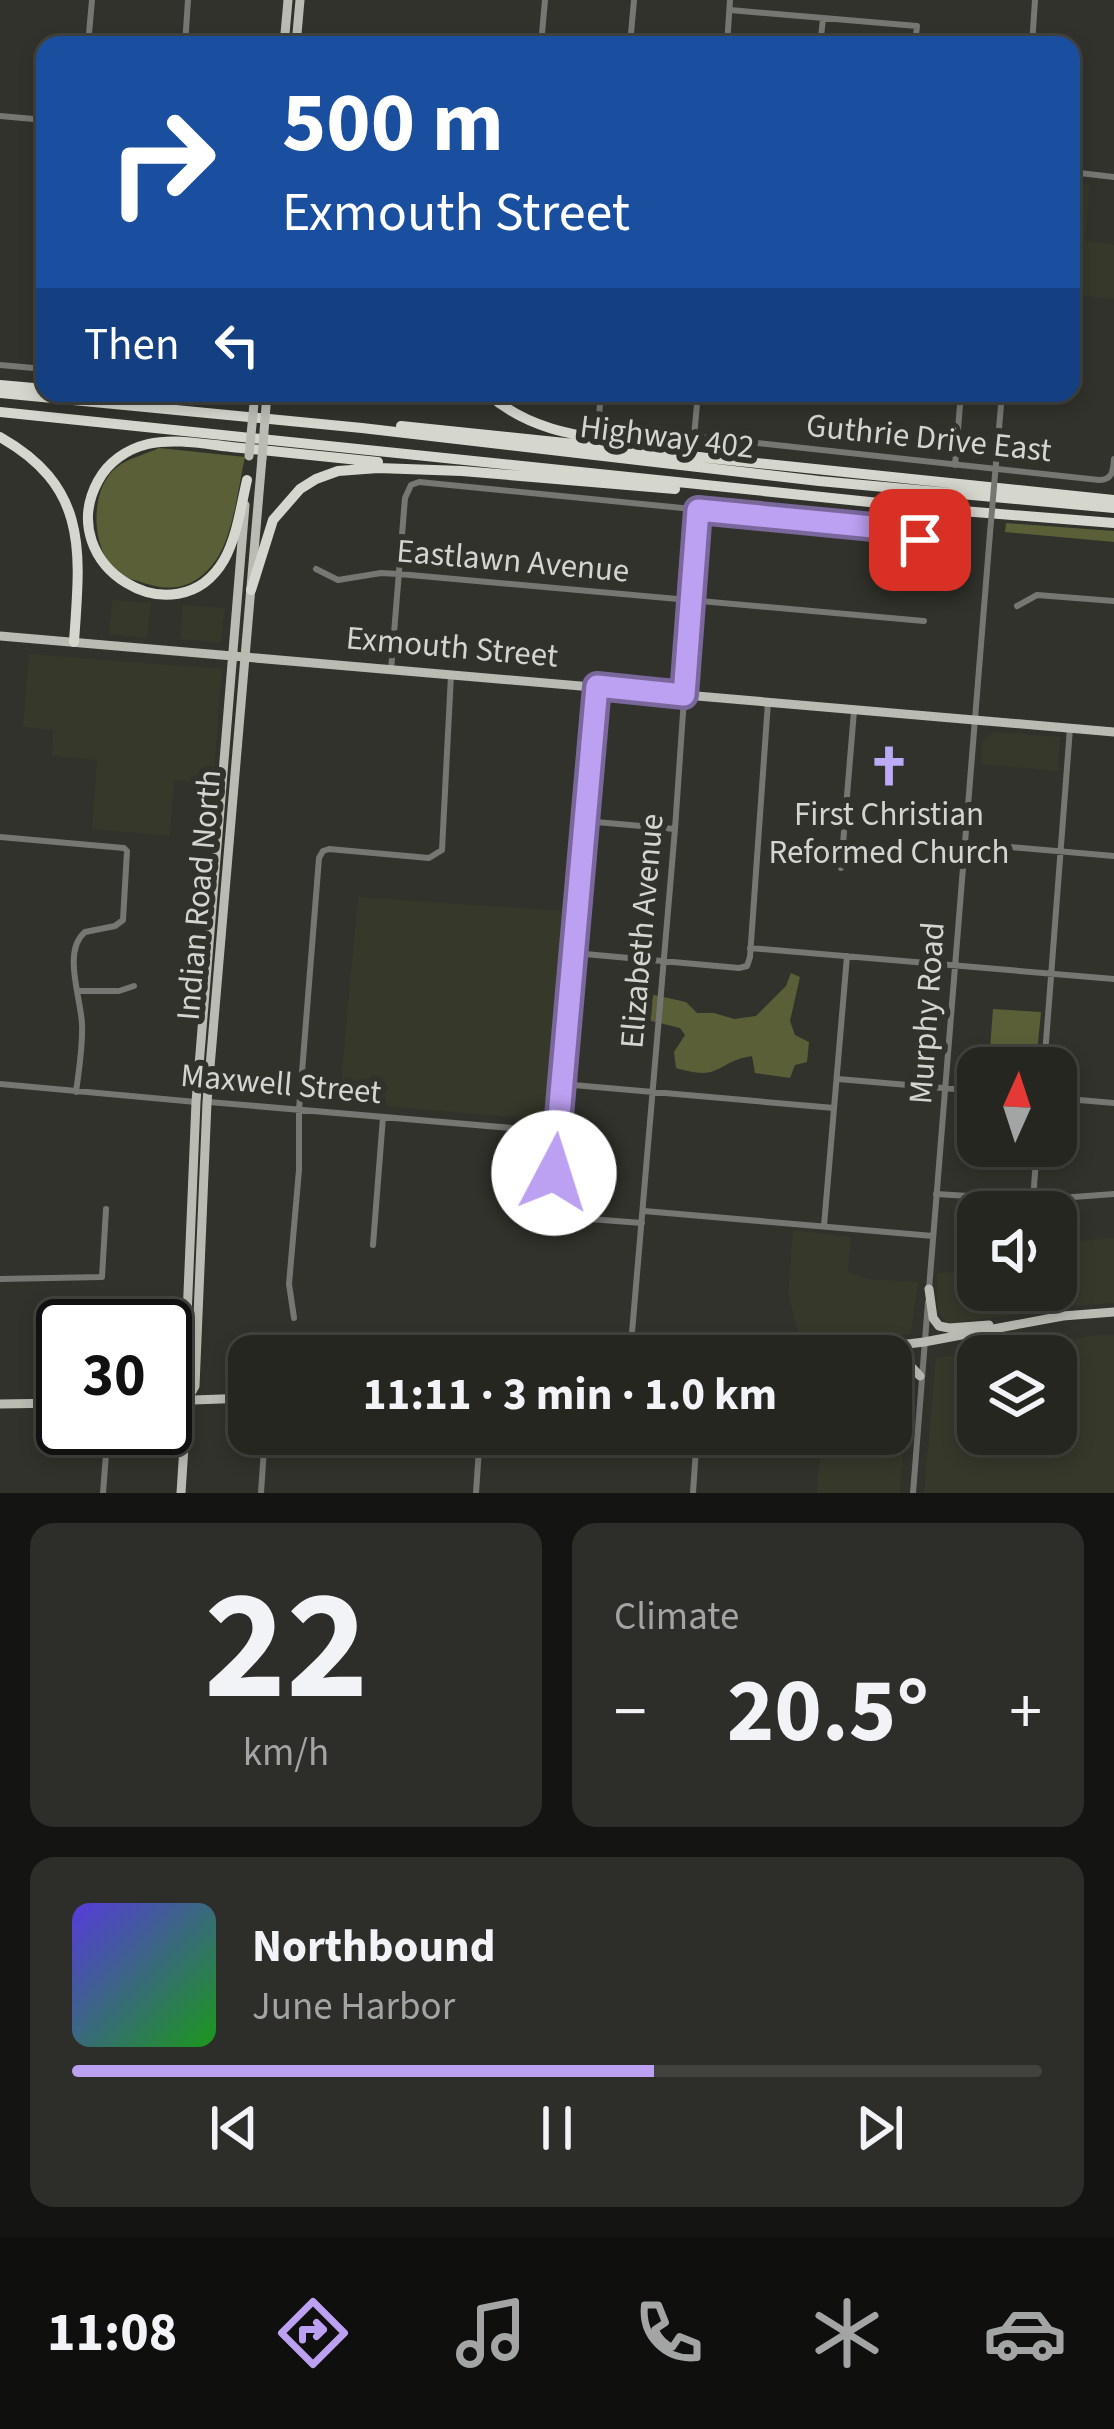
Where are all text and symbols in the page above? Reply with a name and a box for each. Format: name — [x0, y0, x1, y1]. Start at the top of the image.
text: 500 m — [282, 64, 504, 184]
icon: right — [84, 84, 240, 240]
text: Exmouth Street — [282, 175, 630, 252]
icon: left — [204, 312, 270, 378]
text: Then — [84, 313, 180, 377]
street label: Guthrie Drive East — [804, 402, 1054, 474]
street label: Highway 402 — [577, 403, 757, 471]
pin — [869, 489, 971, 591]
icon: arrive — [887, 507, 953, 573]
street label: Eastlawn Avenue — [395, 527, 631, 595]
street label: Exmouth Street — [344, 614, 560, 680]
church icon: First Christian Reformed Church — [866, 743, 912, 789]
street label: Indian Road North — [165, 768, 233, 1022]
place label: First Christian Reformed Church — [769, 791, 1009, 876]
street label: Elizabeth Avenue — [608, 812, 676, 1050]
street label: Murphy Road — [897, 920, 957, 1106]
north arrow — [957, 1047, 1077, 1167]
map controls — [957, 1047, 1077, 1455]
street label: Maxwell Street — [179, 1052, 383, 1116]
position arrow — [491, 1110, 617, 1236]
button: sound — [957, 1191, 1077, 1311]
speed limit sign: 30 — [36, 1299, 192, 1455]
button: layers — [957, 1335, 1077, 1455]
text: 11:11 · 3 min · 1.0 km — [363, 1363, 777, 1427]
text: 22 — [204, 1536, 368, 1758]
text: Climate — [614, 1589, 739, 1645]
text: 20.5° — [727, 1648, 929, 1776]
text: − — [614, 1665, 647, 1759]
text: + — [1009, 1665, 1042, 1759]
text: km/h — [243, 1725, 329, 1781]
text: Northbound — [252, 1915, 496, 1979]
text: June Harbor — [252, 1979, 455, 2035]
icon: previous — [201, 2095, 267, 2161]
icon: pause — [524, 2095, 590, 2161]
icon: next — [847, 2095, 913, 2161]
icon: directions — [271, 2291, 355, 2375]
icon: music — [449, 2291, 533, 2375]
icon: phone — [627, 2291, 711, 2375]
icon: climate — [805, 2291, 889, 2375]
icon: car — [983, 2291, 1067, 2375]
text: 11:08 — [47, 2295, 177, 2372]

